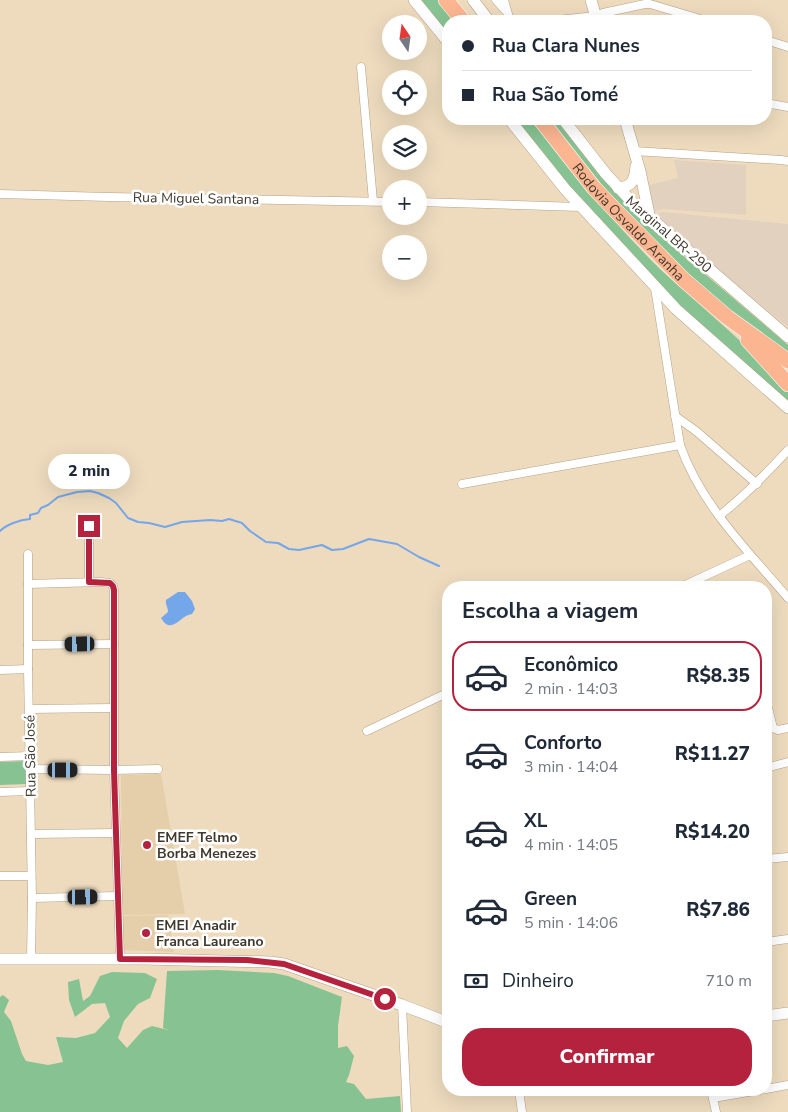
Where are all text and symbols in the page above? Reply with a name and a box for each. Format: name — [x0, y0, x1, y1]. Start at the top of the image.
north arrow — [382, 15, 428, 60]
map controls — [382, 15, 427, 280]
text: Rua Clara Nunes — [492, 33, 640, 59]
button: locate — [382, 70, 427, 115]
text: Rua São Tomé — [492, 82, 618, 108]
button: layers — [382, 125, 427, 170]
street label: Rodovia Osvaldo Aranha — [568, 159, 689, 285]
button: + — [382, 180, 427, 225]
street label: Rua Miguel Santana — [133, 188, 259, 209]
street label: Marginal BR-290 — [621, 192, 716, 277]
button: − — [382, 235, 427, 280]
callout: 2 min — [48, 454, 130, 488]
text: 2 min — [68, 460, 110, 482]
route end — [78, 515, 100, 537]
text: Escolha a viagem — [462, 596, 638, 626]
car — [64, 636, 95, 652]
text: Econômico — [524, 652, 618, 678]
icon: car — [464, 654, 509, 699]
text: R$8.35 — [686, 663, 750, 689]
text: 2 min · 14:03 — [524, 678, 618, 700]
street label: Rua São José — [20, 715, 41, 797]
text: Conforto — [524, 730, 602, 756]
icon: car — [464, 732, 509, 777]
text: R$11.27 — [675, 741, 750, 767]
text: 3 min · 14:04 — [524, 756, 618, 778]
car — [48, 763, 78, 778]
text: XL — [524, 808, 547, 834]
icon: car — [464, 810, 509, 855]
text: R$14.20 — [675, 819, 750, 845]
place label: EMEF Telmo Borba Menezes — [157, 828, 257, 863]
text: 4 min · 14:05 — [524, 834, 618, 856]
marker: EMEF Telmo Borba Menezes — [141, 839, 153, 851]
text: Green — [524, 886, 577, 912]
icon: car — [464, 888, 509, 933]
car — [67, 889, 98, 905]
text: R$7.86 — [686, 897, 750, 923]
text: 5 min · 14:06 — [524, 912, 618, 934]
place label: EMEI Anadir Franca Laureano — [156, 916, 264, 951]
marker: EMEI Anadir Franca Laureano — [140, 927, 152, 939]
icon: cash — [462, 967, 490, 995]
text: Dinheiro — [502, 968, 574, 994]
text: 710 m — [705, 970, 752, 992]
route start — [374, 988, 396, 1010]
button: Confirmar — [462, 1028, 752, 1086]

